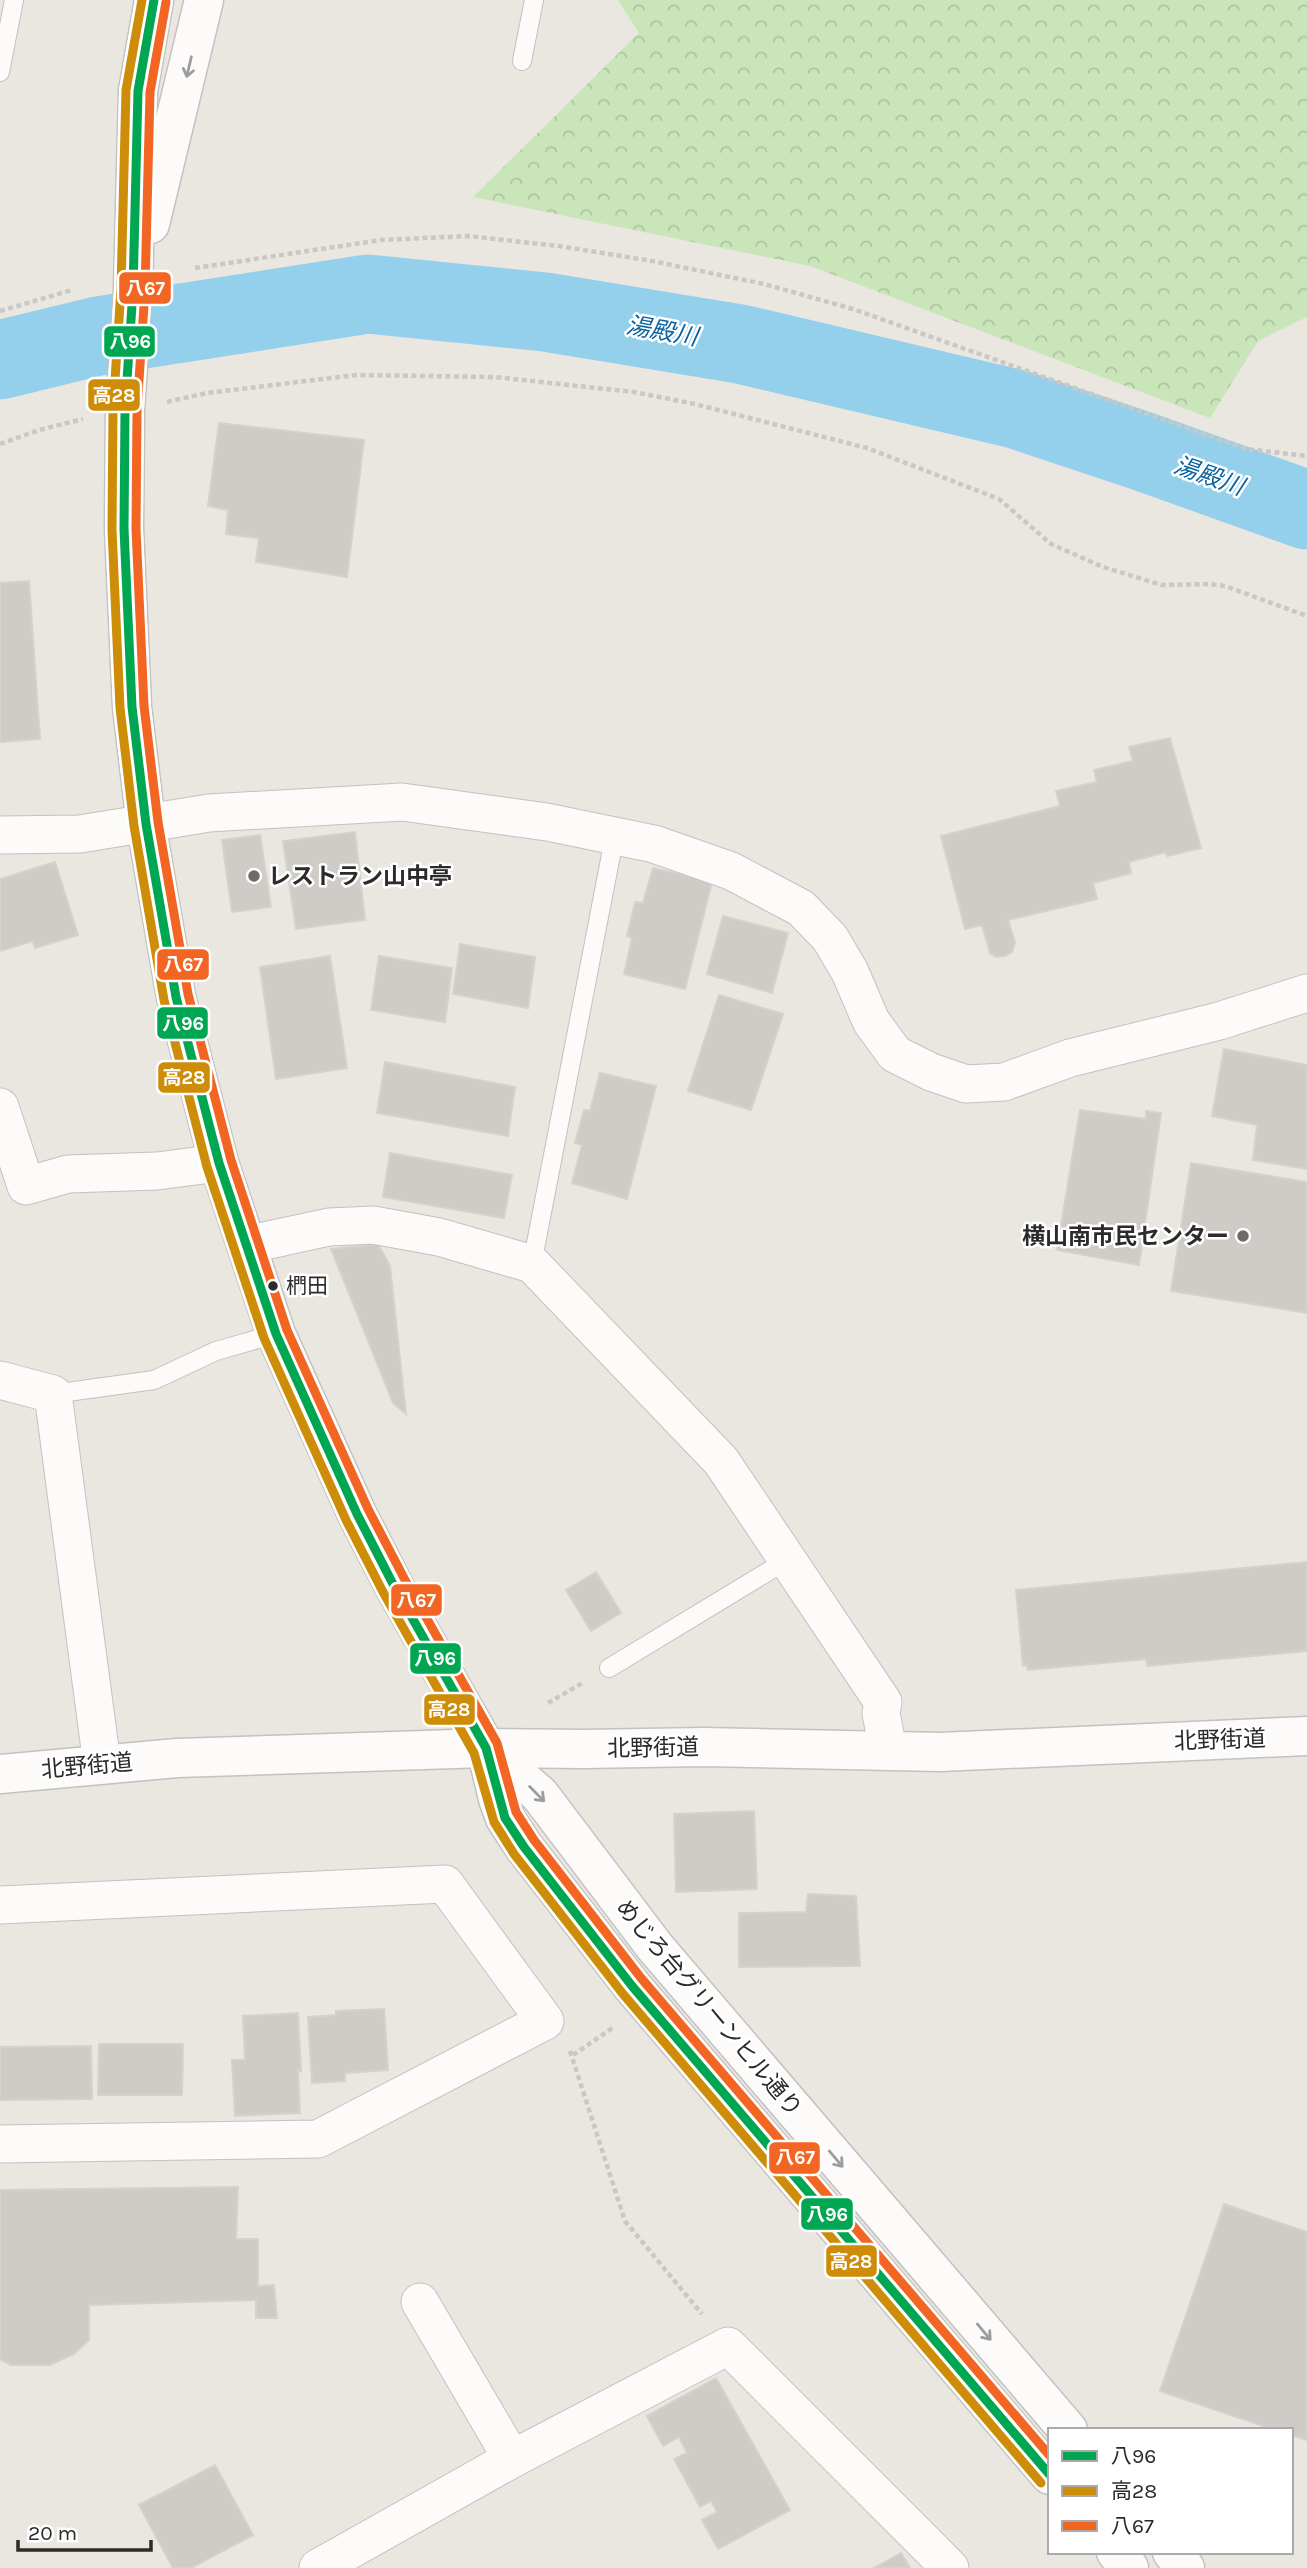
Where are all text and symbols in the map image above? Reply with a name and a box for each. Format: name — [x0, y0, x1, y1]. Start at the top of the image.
one-way arrow — [182, 55, 195, 78]
line badge: 八67 — [118, 271, 172, 305]
text: 八67 — [125, 278, 166, 300]
water label: 湯殿川 — [624, 311, 703, 352]
line badge: 八96 — [103, 325, 156, 358]
text: 八96 — [109, 331, 151, 353]
line badge: 高28 — [87, 378, 141, 412]
text: 高28 — [93, 385, 135, 407]
water label: 湯殿川 — [1170, 451, 1250, 502]
place label: レストラン山中亭 — [268, 863, 452, 890]
marker: レストラン山中亭 — [246, 868, 262, 884]
line badge: 八67 — [156, 948, 210, 981]
text: 八67 — [163, 954, 204, 976]
line badge: 八96 — [156, 1006, 209, 1040]
text: 八96 — [162, 1013, 204, 1035]
line badge: 高28 — [157, 1061, 211, 1094]
text: 高28 — [163, 1067, 205, 1089]
place label: 横山南市民センター — [1022, 1223, 1229, 1250]
marker: 横山南市民センター — [1235, 1228, 1251, 1244]
place label: 椚田 — [286, 1274, 328, 1298]
marker: 椚田 — [266, 1279, 280, 1293]
line badge: 八67 — [390, 1583, 443, 1617]
text: 八67 — [396, 1590, 437, 1612]
line badge: 八96 — [409, 1642, 462, 1675]
text: 八96 — [414, 1648, 456, 1670]
line badge: 高28 — [423, 1693, 476, 1726]
text: 高28 — [428, 1699, 470, 1721]
street label: 北野街道 — [1174, 1725, 1266, 1755]
street label: 北野街道 — [607, 1734, 699, 1762]
street label: 北野街道 — [40, 1749, 134, 1783]
one-way arrow — [528, 1785, 545, 1802]
street label: めじろ台グリーンヒル通り — [610, 1894, 808, 2122]
line badge: 八67 — [768, 2141, 821, 2175]
text: 八67 — [775, 2147, 816, 2169]
one-way arrow — [828, 2149, 844, 2167]
line badge: 八96 — [800, 2197, 854, 2231]
text: 八96 — [806, 2204, 848, 2226]
line badge: 高28 — [825, 2244, 878, 2278]
text: 高28 — [830, 2251, 872, 2273]
one-way arrow — [976, 2322, 992, 2340]
legend — [1048, 2428, 1293, 2554]
text: 八96 — [1111, 2444, 1156, 2468]
text: 高28 — [1111, 2479, 1157, 2503]
scale bar — [18, 2508, 150, 2552]
text: 八67 — [1111, 2514, 1154, 2538]
text: 20 m — [28, 2521, 77, 2545]

